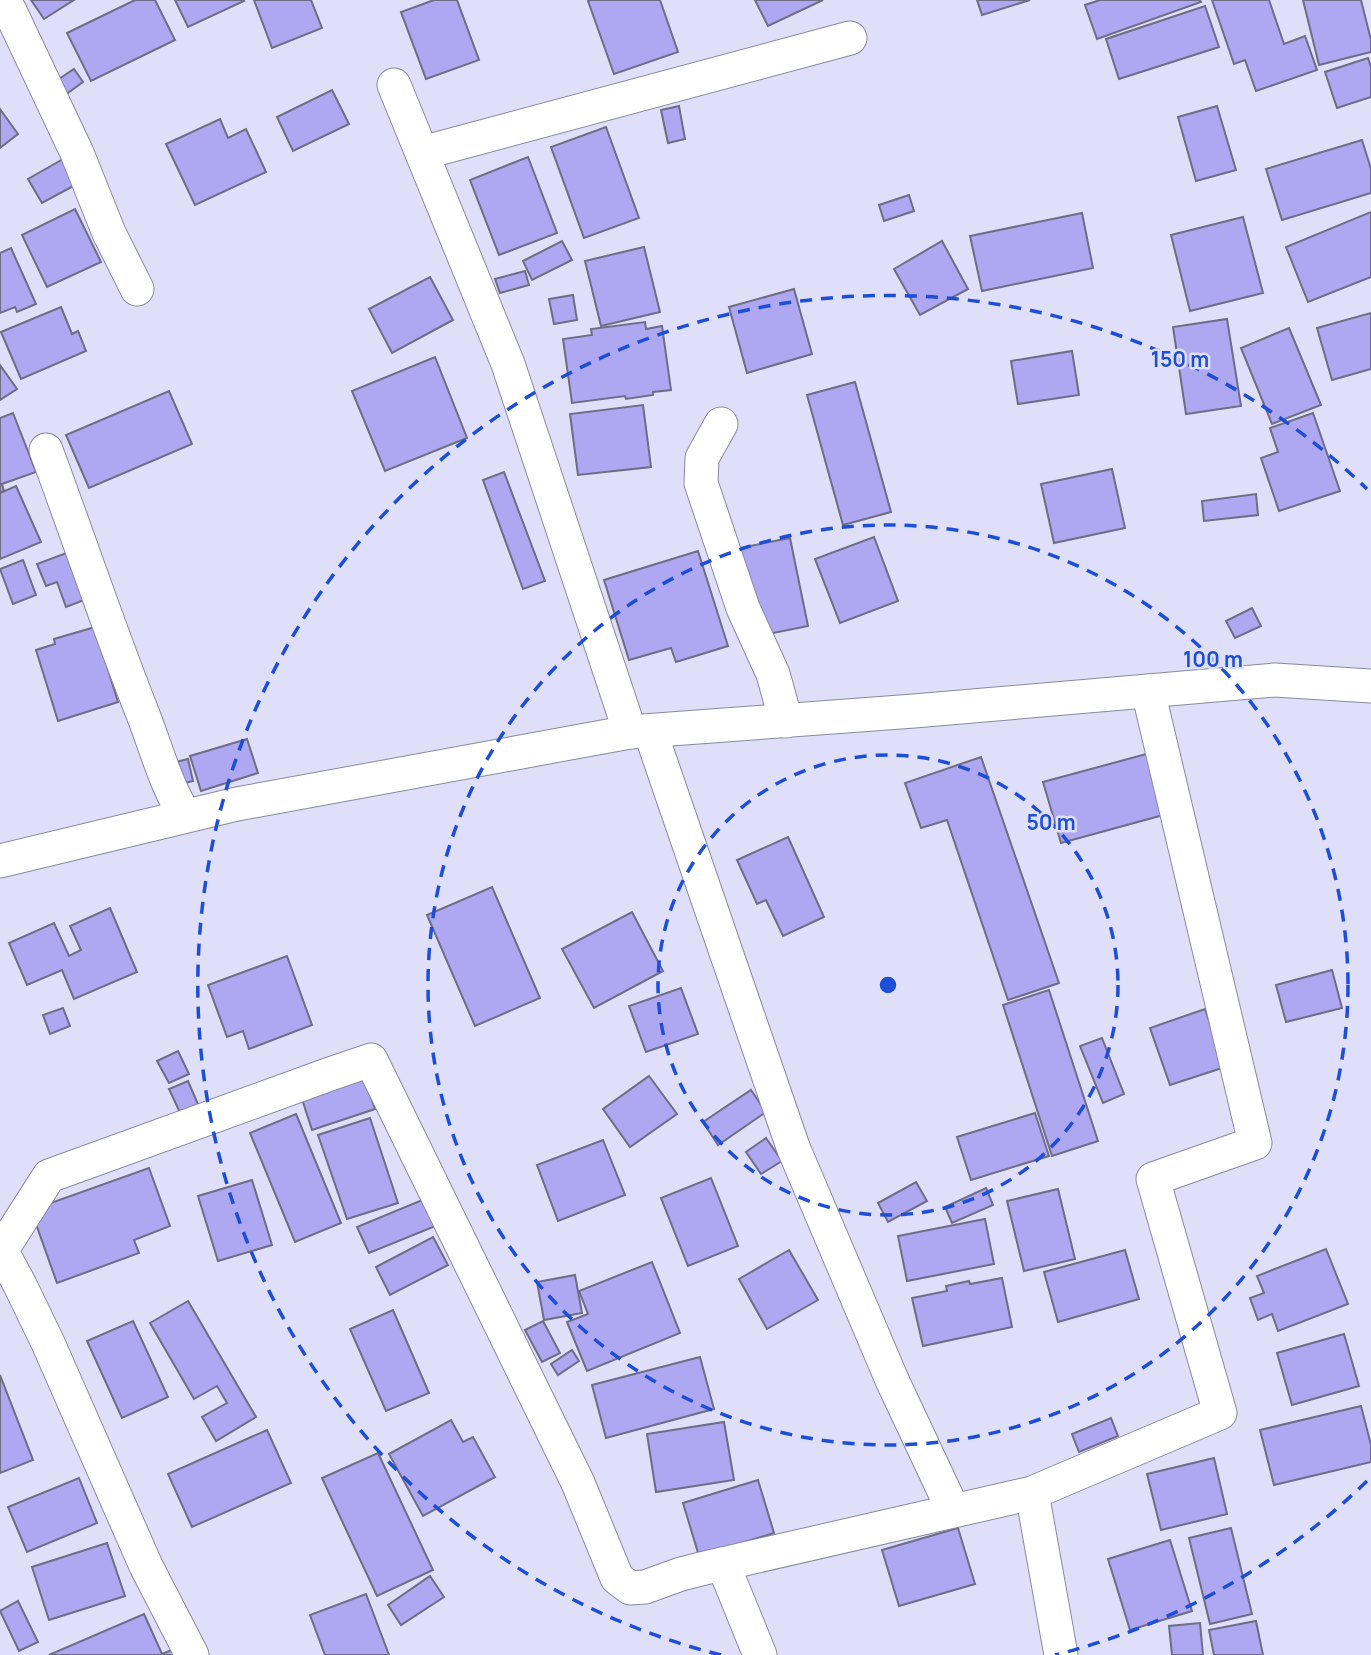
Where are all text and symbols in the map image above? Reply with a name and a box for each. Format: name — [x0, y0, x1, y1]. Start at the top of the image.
text: 150 m — [1151, 345, 1209, 373]
text: 100 m — [1183, 645, 1243, 673]
text: 50 m — [1026, 808, 1076, 836]
centre of rings — [876, 973, 900, 997]

